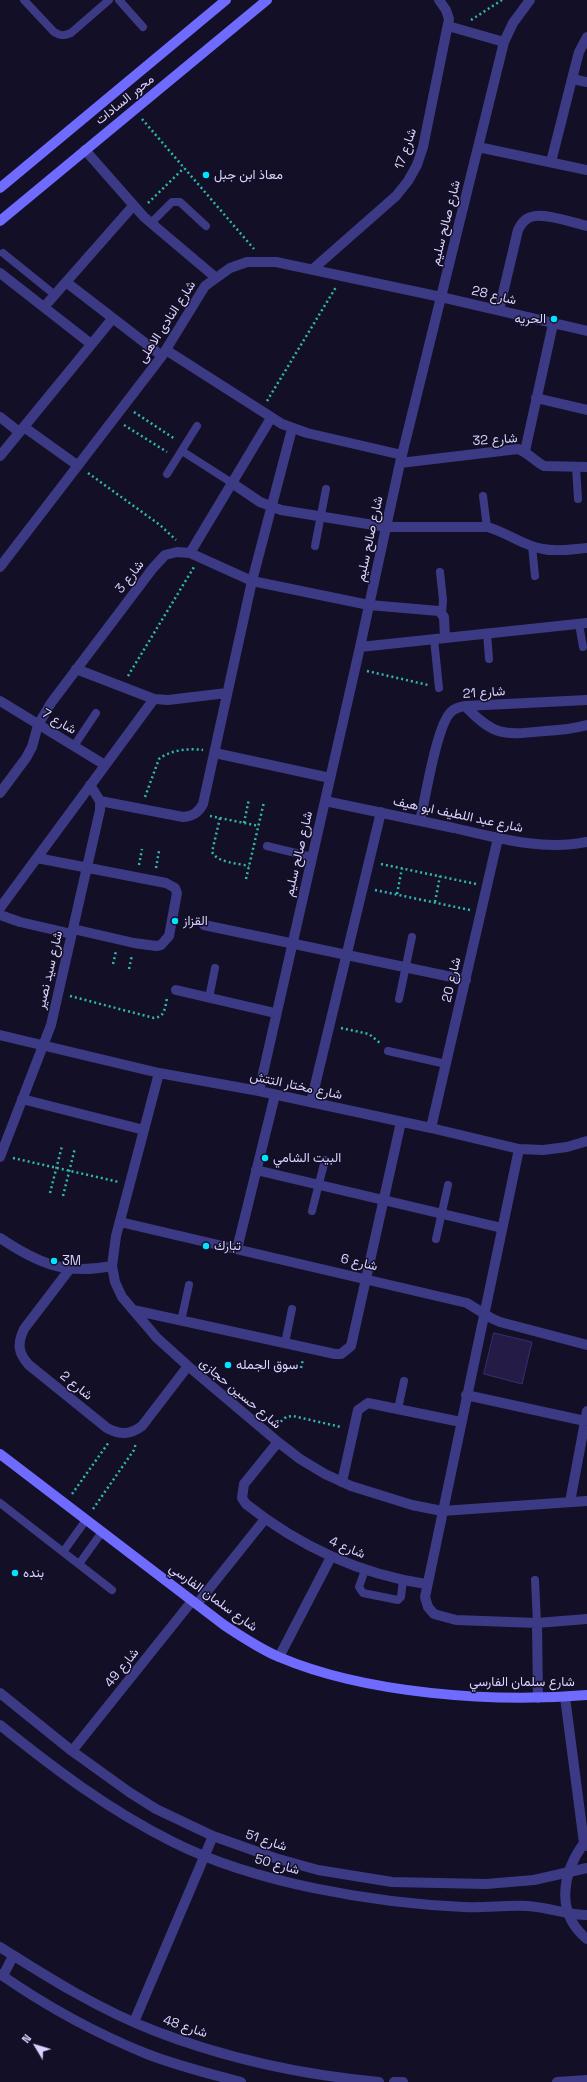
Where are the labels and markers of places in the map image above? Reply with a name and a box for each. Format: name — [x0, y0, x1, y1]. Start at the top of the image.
place label: معاذ ابن جبل — [214, 167, 283, 183]
marker: معاذ ابن جبل — [201, 170, 211, 180]
place label: الحريه — [515, 311, 546, 327]
marker: الحريه — [549, 314, 559, 324]
place label: القزاز — [183, 913, 208, 929]
marker: القزاز — [170, 916, 180, 926]
place label: البيت الشامي — [273, 1150, 341, 1166]
marker: البيت الشامي — [260, 1153, 270, 1163]
place label: تبارك — [214, 1238, 241, 1254]
marker: تبارك — [201, 1241, 211, 1251]
place label: 3M — [62, 1253, 81, 1269]
marker: 3M — [49, 1256, 59, 1266]
place label: سوق الجمله — [236, 1357, 298, 1373]
marker: سوق الجمله — [223, 1360, 233, 1370]
place label: بنده — [23, 1565, 44, 1581]
marker: بنده — [10, 1568, 20, 1578]

